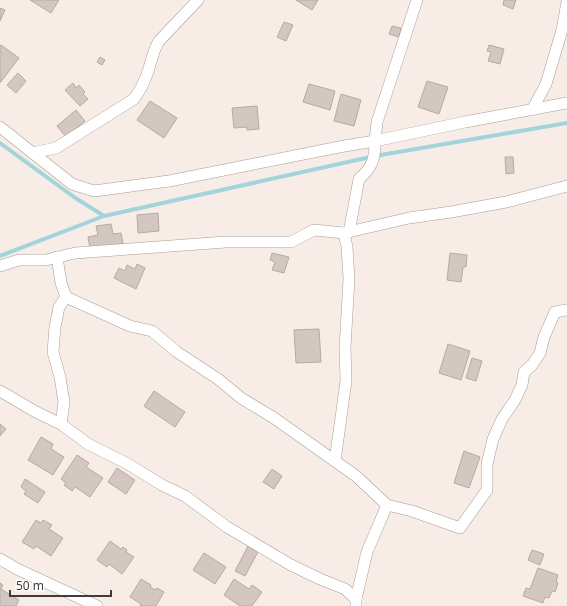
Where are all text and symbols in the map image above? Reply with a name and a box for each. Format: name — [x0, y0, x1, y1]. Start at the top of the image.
scale bar — [10, 572, 111, 598]
text: 50 m — [16, 577, 44, 594]

